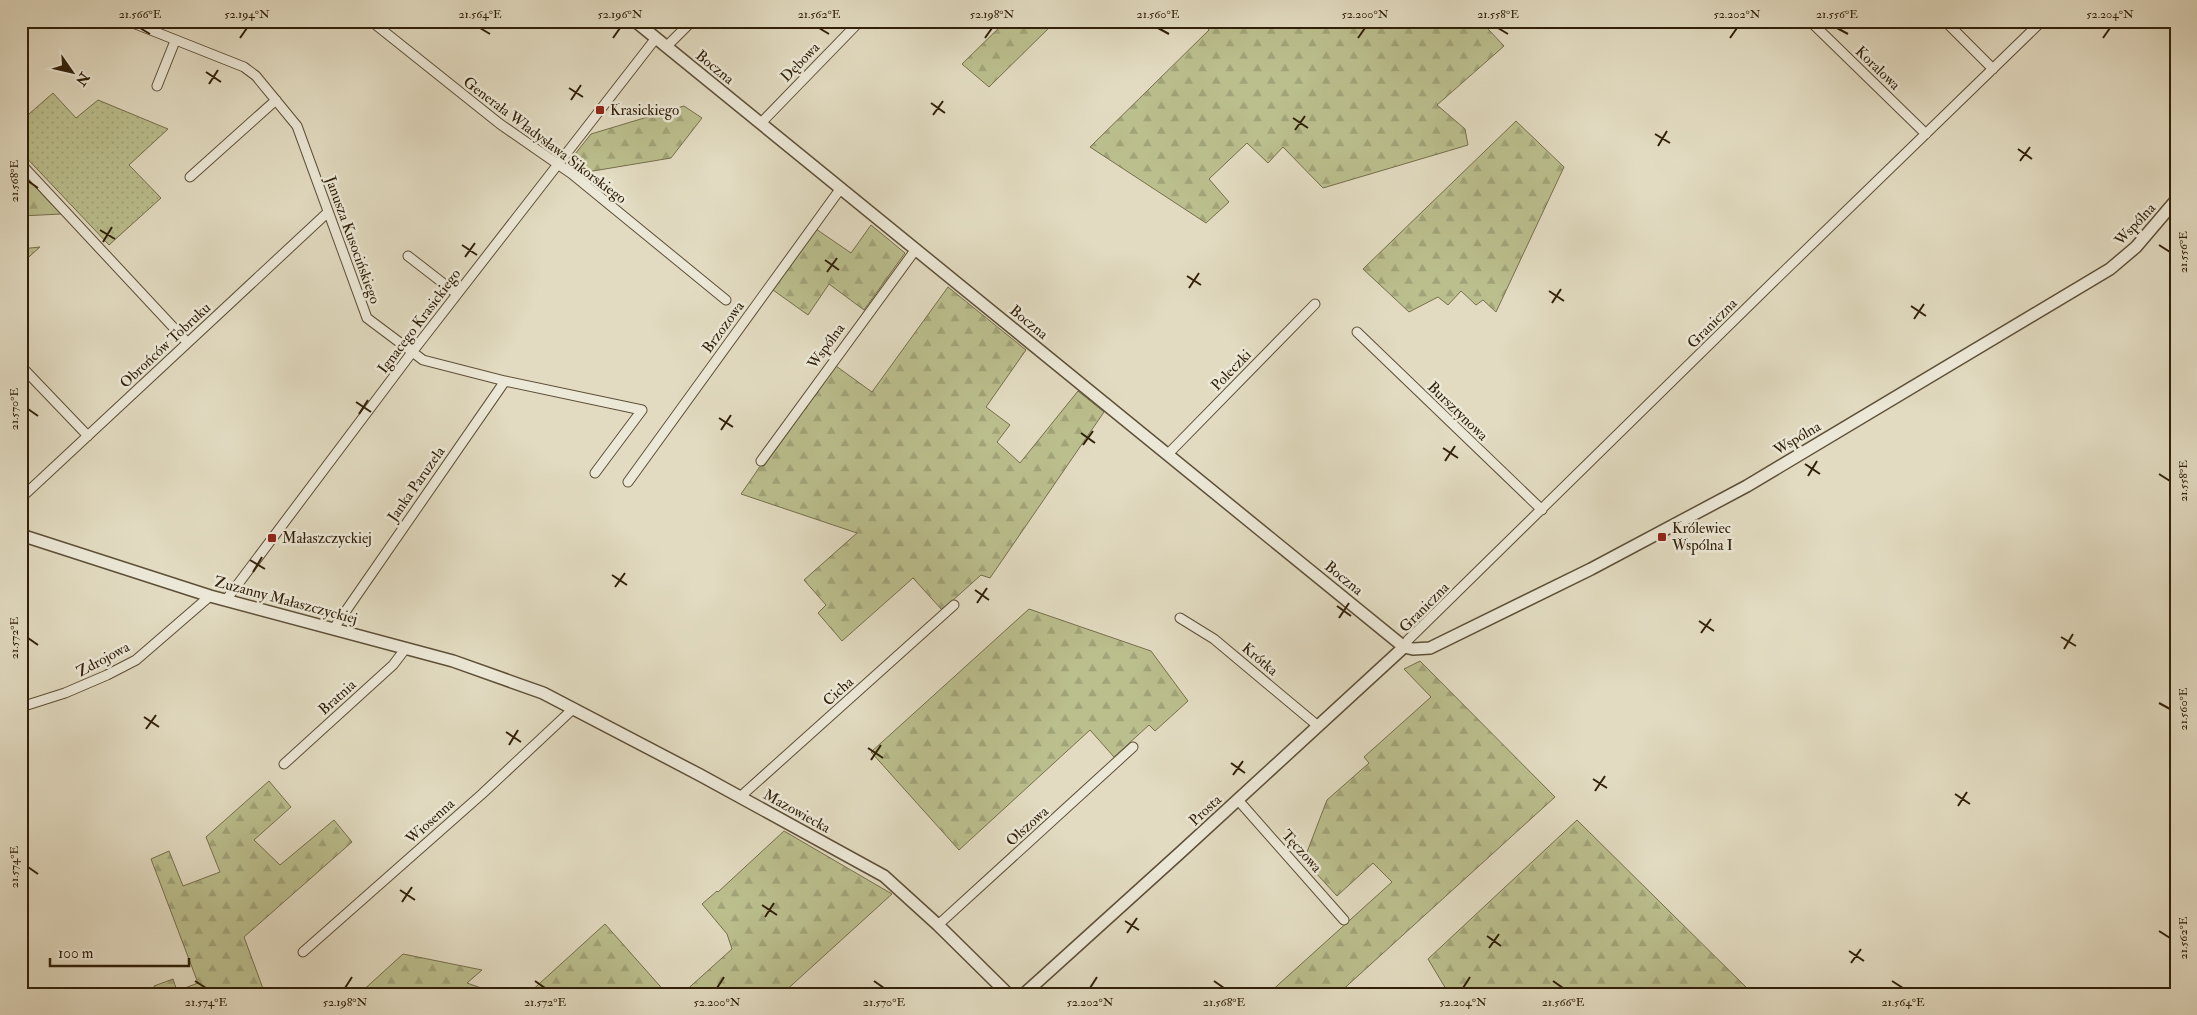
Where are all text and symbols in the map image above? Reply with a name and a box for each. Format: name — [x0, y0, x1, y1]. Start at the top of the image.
text: 21.566°E — [119, 7, 162, 22]
text: 52.194°N — [224, 7, 270, 22]
text: 21.564°E — [458, 7, 502, 22]
text: 52.196°N — [597, 7, 643, 22]
text: 21.562°E — [798, 7, 841, 22]
text: 52.198°N — [970, 7, 1015, 22]
text: 21.560°E — [1137, 7, 1180, 22]
text: 52.200°N — [1341, 7, 1389, 22]
text: 21.558°E — [1477, 7, 1519, 22]
text: 52.202°N — [1714, 7, 1761, 22]
text: 21.556°E — [1816, 7, 1858, 22]
text: 52.204°N — [2086, 7, 2134, 22]
street label: Dębowa — [777, 38, 825, 86]
street label: Koralowa — [1851, 42, 1905, 95]
street label: Boczna — [692, 46, 739, 89]
north arrow — [48, 48, 98, 98]
text: N — [72, 68, 93, 89]
street label: Generała Władysława Sikorskiego — [459, 73, 630, 208]
place label: Krasickiego — [610, 101, 679, 120]
marker: Krasickiego — [594, 104, 606, 116]
text: 21.568°E — [7, 159, 22, 202]
street label: Janusza Kusocińskiego — [319, 173, 384, 307]
street label: Wspólna — [2110, 198, 2161, 251]
text: 21.556°E — [2176, 231, 2191, 273]
street label: Ignacego Krasickiego — [374, 265, 465, 378]
street label: Graniczna — [1683, 294, 1742, 352]
street label: Brzozowa — [698, 297, 749, 357]
street label: Obrońców Tobruku — [116, 298, 215, 392]
street label: Boczna — [1006, 301, 1053, 344]
street label: Wspólna — [803, 319, 851, 374]
street label: Poleczki — [1207, 346, 1256, 395]
street label: Bursztynowa — [1423, 378, 1493, 446]
text: 21.570°E — [7, 388, 22, 430]
street label: Wspólna — [1769, 417, 1826, 461]
street label: Janka Paruzela — [383, 442, 451, 527]
text: 21.558°E — [2176, 460, 2191, 502]
place label: Królewiec Wspólna I — [1671, 519, 1733, 556]
place label: Małaszczyckiej — [282, 529, 372, 548]
marker: Królewiec Wspólna I — [1656, 531, 1668, 543]
marker: Małaszczyckiej — [266, 532, 278, 544]
street label: Boczna — [1321, 557, 1368, 600]
street label: Zuzanny Małaszczyckiej — [212, 572, 359, 629]
street label: Graniczna — [1395, 578, 1454, 636]
text: 21.572°E — [7, 617, 22, 659]
street label: Zdrojowa — [73, 637, 134, 681]
street label: Krótka — [1238, 639, 1282, 680]
street label: Cicha — [819, 672, 858, 710]
street label: Bratnia — [315, 675, 361, 719]
text: 21.560°E — [2176, 687, 2191, 730]
street label: Mazowiecka — [760, 785, 834, 838]
street label: Prosta — [1185, 790, 1226, 830]
street label: Wiosenna — [401, 794, 459, 849]
street label: Olszowa — [1002, 802, 1053, 850]
street label: Tęczowa — [1277, 826, 1326, 877]
text: 21.574°E — [7, 845, 22, 888]
text: 21.562°E — [2176, 916, 2191, 959]
scale bar — [50, 935, 189, 967]
text: 100 m — [58, 944, 94, 963]
text: 21.574°E — [185, 995, 228, 1010]
text: 52.198°N — [323, 995, 368, 1010]
text: 21.572°E — [524, 995, 566, 1010]
text: 52.200°N — [693, 995, 741, 1010]
text: 21.570°E — [863, 995, 905, 1010]
text: 52.202°N — [1067, 995, 1114, 1010]
text: 21.568°E — [1203, 995, 1246, 1010]
text: 52.204°N — [1439, 995, 1487, 1010]
text: 21.566°E — [1542, 995, 1585, 1010]
text: 21.564°E — [1881, 995, 1925, 1010]

